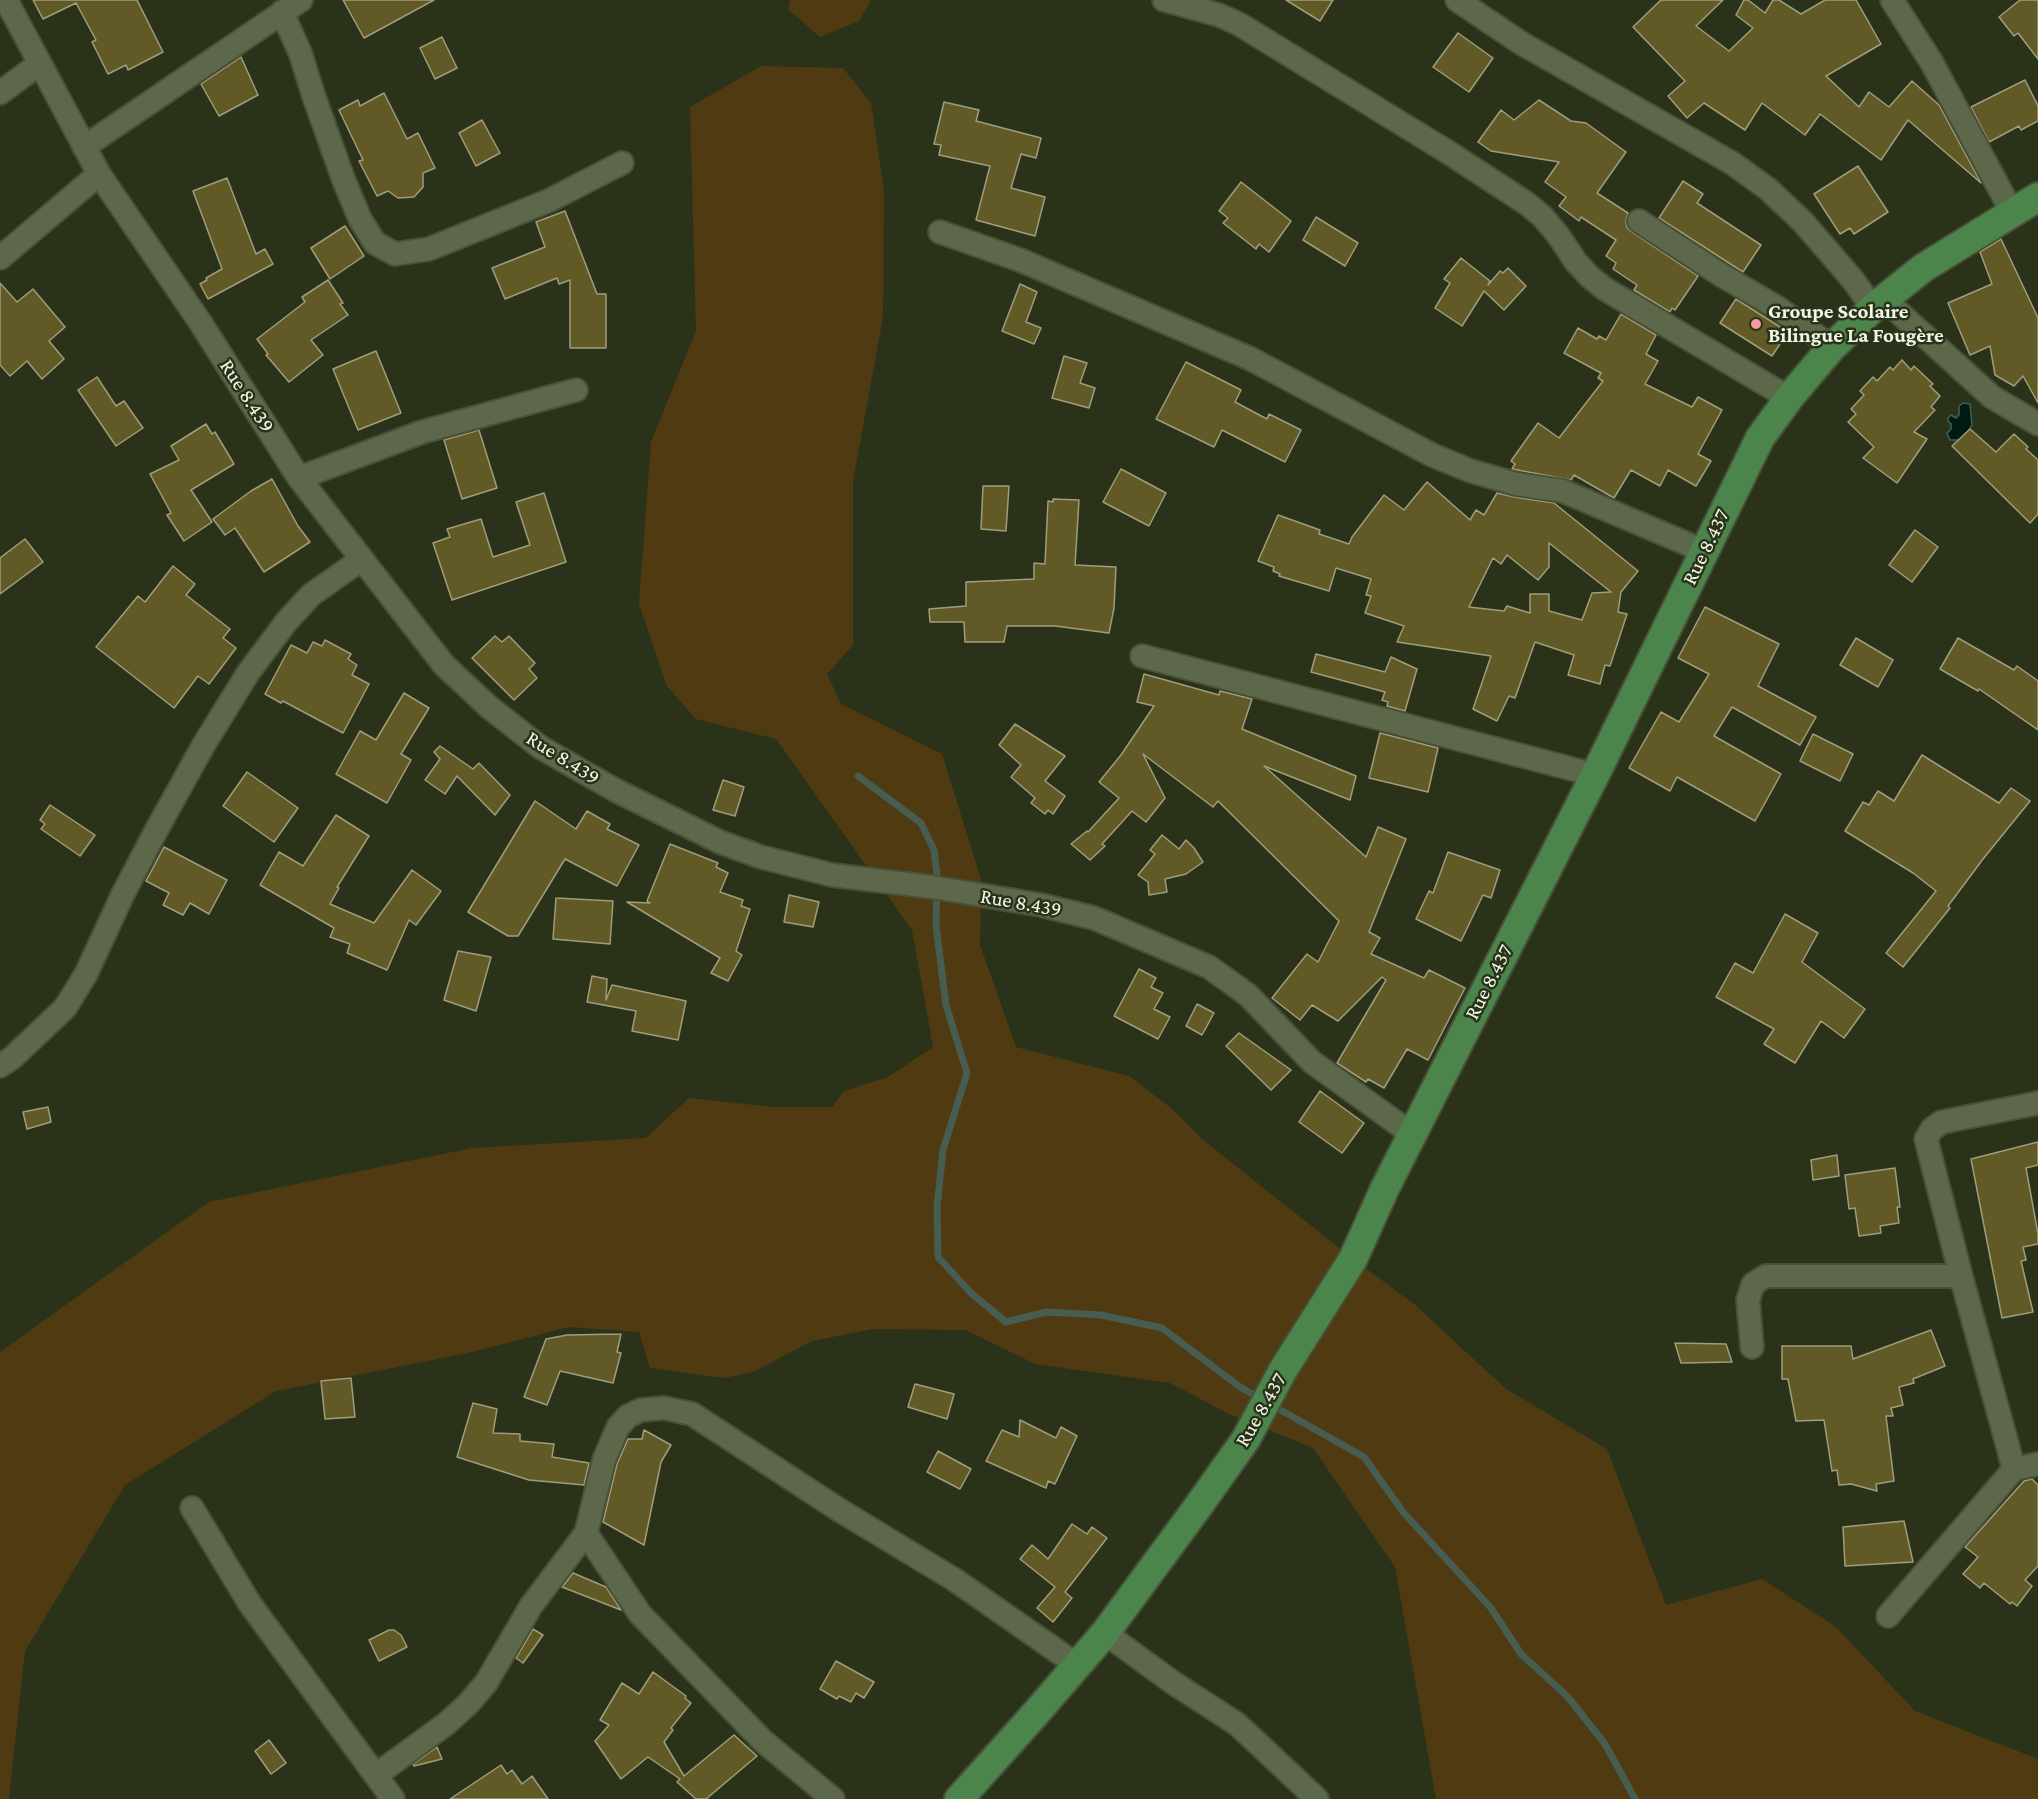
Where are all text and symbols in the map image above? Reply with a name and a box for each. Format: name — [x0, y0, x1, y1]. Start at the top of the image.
place label: Groupe Scolaire Bilingue La Fougère — [1768, 299, 1944, 349]
marker: Groupe Scolaire Bilingue La Fougère — [1749, 317, 1763, 331]
street label: Rue 8.439 — [214, 355, 280, 437]
street label: Rue 8.437 — [1677, 505, 1735, 589]
street label: Rue 8.439 — [522, 726, 604, 790]
street label: Rue 8.439 — [978, 883, 1064, 923]
street label: Rue 8.437 — [1459, 940, 1519, 1024]
street label: Rue 8.437 — [1230, 1369, 1292, 1451]

